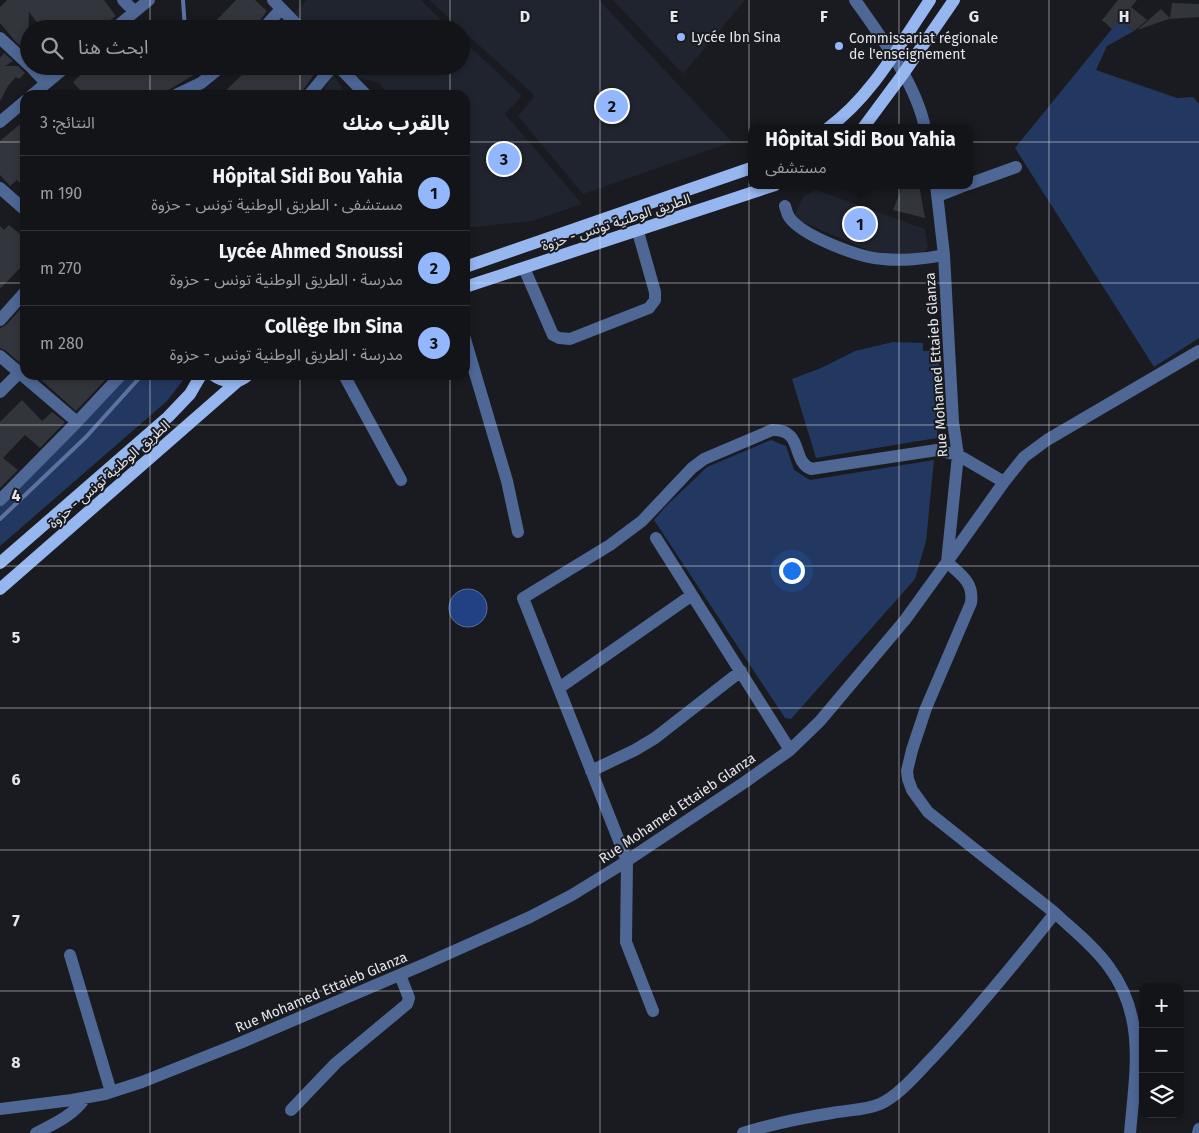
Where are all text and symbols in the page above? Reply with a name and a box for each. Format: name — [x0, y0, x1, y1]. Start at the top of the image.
text: D — [520, 7, 530, 26]
text: E — [670, 7, 678, 26]
text: F — [820, 7, 828, 26]
text: G — [969, 7, 979, 26]
text: H — [1119, 7, 1129, 26]
search box — [20, 20, 470, 75]
place label: Lycée Ibn Sina — [691, 29, 781, 46]
place label: Commissariat régionale de l'enseignement — [849, 30, 998, 63]
marker: Lycée Ibn Sina — [675, 31, 687, 43]
icon: search — [38, 34, 66, 62]
text: ابحث هنا — [78, 36, 149, 59]
marker: Commissariat régionale de l'enseignement — [833, 40, 845, 52]
pin: 2 — [596, 87, 628, 125]
text: بالقرب منك — [343, 110, 450, 136]
text: النتائج: 3 — [40, 113, 95, 132]
popup — [748, 124, 973, 189]
text: Hôpital Sidi Bou Yahia — [765, 128, 956, 151]
pin: 3 — [488, 140, 520, 178]
text: مستشفى — [765, 158, 827, 177]
text: Hôpital Sidi Bou Yahia — [213, 165, 403, 188]
text: 190 m — [40, 184, 82, 203]
text: 1 — [430, 184, 438, 203]
street label: الطريق الوطنية تونس - حزوة — [539, 190, 693, 256]
text: مستشفى · الطريق الوطنية تونس - حزوة — [151, 195, 403, 214]
pin: 1 — [844, 205, 876, 243]
text: Lycée Ahmed Snoussi — [219, 240, 403, 263]
text: 270 m — [40, 259, 82, 278]
text: 2 — [430, 259, 438, 278]
text: مدرسة · الطريق الوطنية تونس - حزوة — [170, 270, 403, 289]
street label: Rue Mohamed Ettaieb Glanza — [922, 272, 951, 458]
text: Collège Ibn Sina — [265, 315, 403, 338]
text: 280 m — [40, 334, 84, 353]
text: 3 — [430, 334, 438, 353]
text: مدرسة · الطريق الوطنية تونس - حزوة — [170, 345, 403, 364]
street label: الطريق الوطنية تونس - حزوة — [45, 417, 174, 533]
text: 4 — [11, 486, 21, 505]
your location — [779, 558, 805, 584]
text: 5 — [12, 628, 21, 647]
street label: Rue Mohamed Ettaieb Glanza — [596, 750, 759, 867]
text: 6 — [11, 770, 21, 789]
text: 7 — [12, 911, 20, 930]
street label: Rue Mohamed Ettaieb Glanza — [233, 948, 410, 1036]
map controls — [1139, 983, 1184, 1118]
button: + — [1139, 983, 1184, 1028]
button: − — [1139, 1028, 1184, 1073]
text: 8 — [11, 1053, 21, 1072]
button: layers — [1139, 1073, 1184, 1118]

